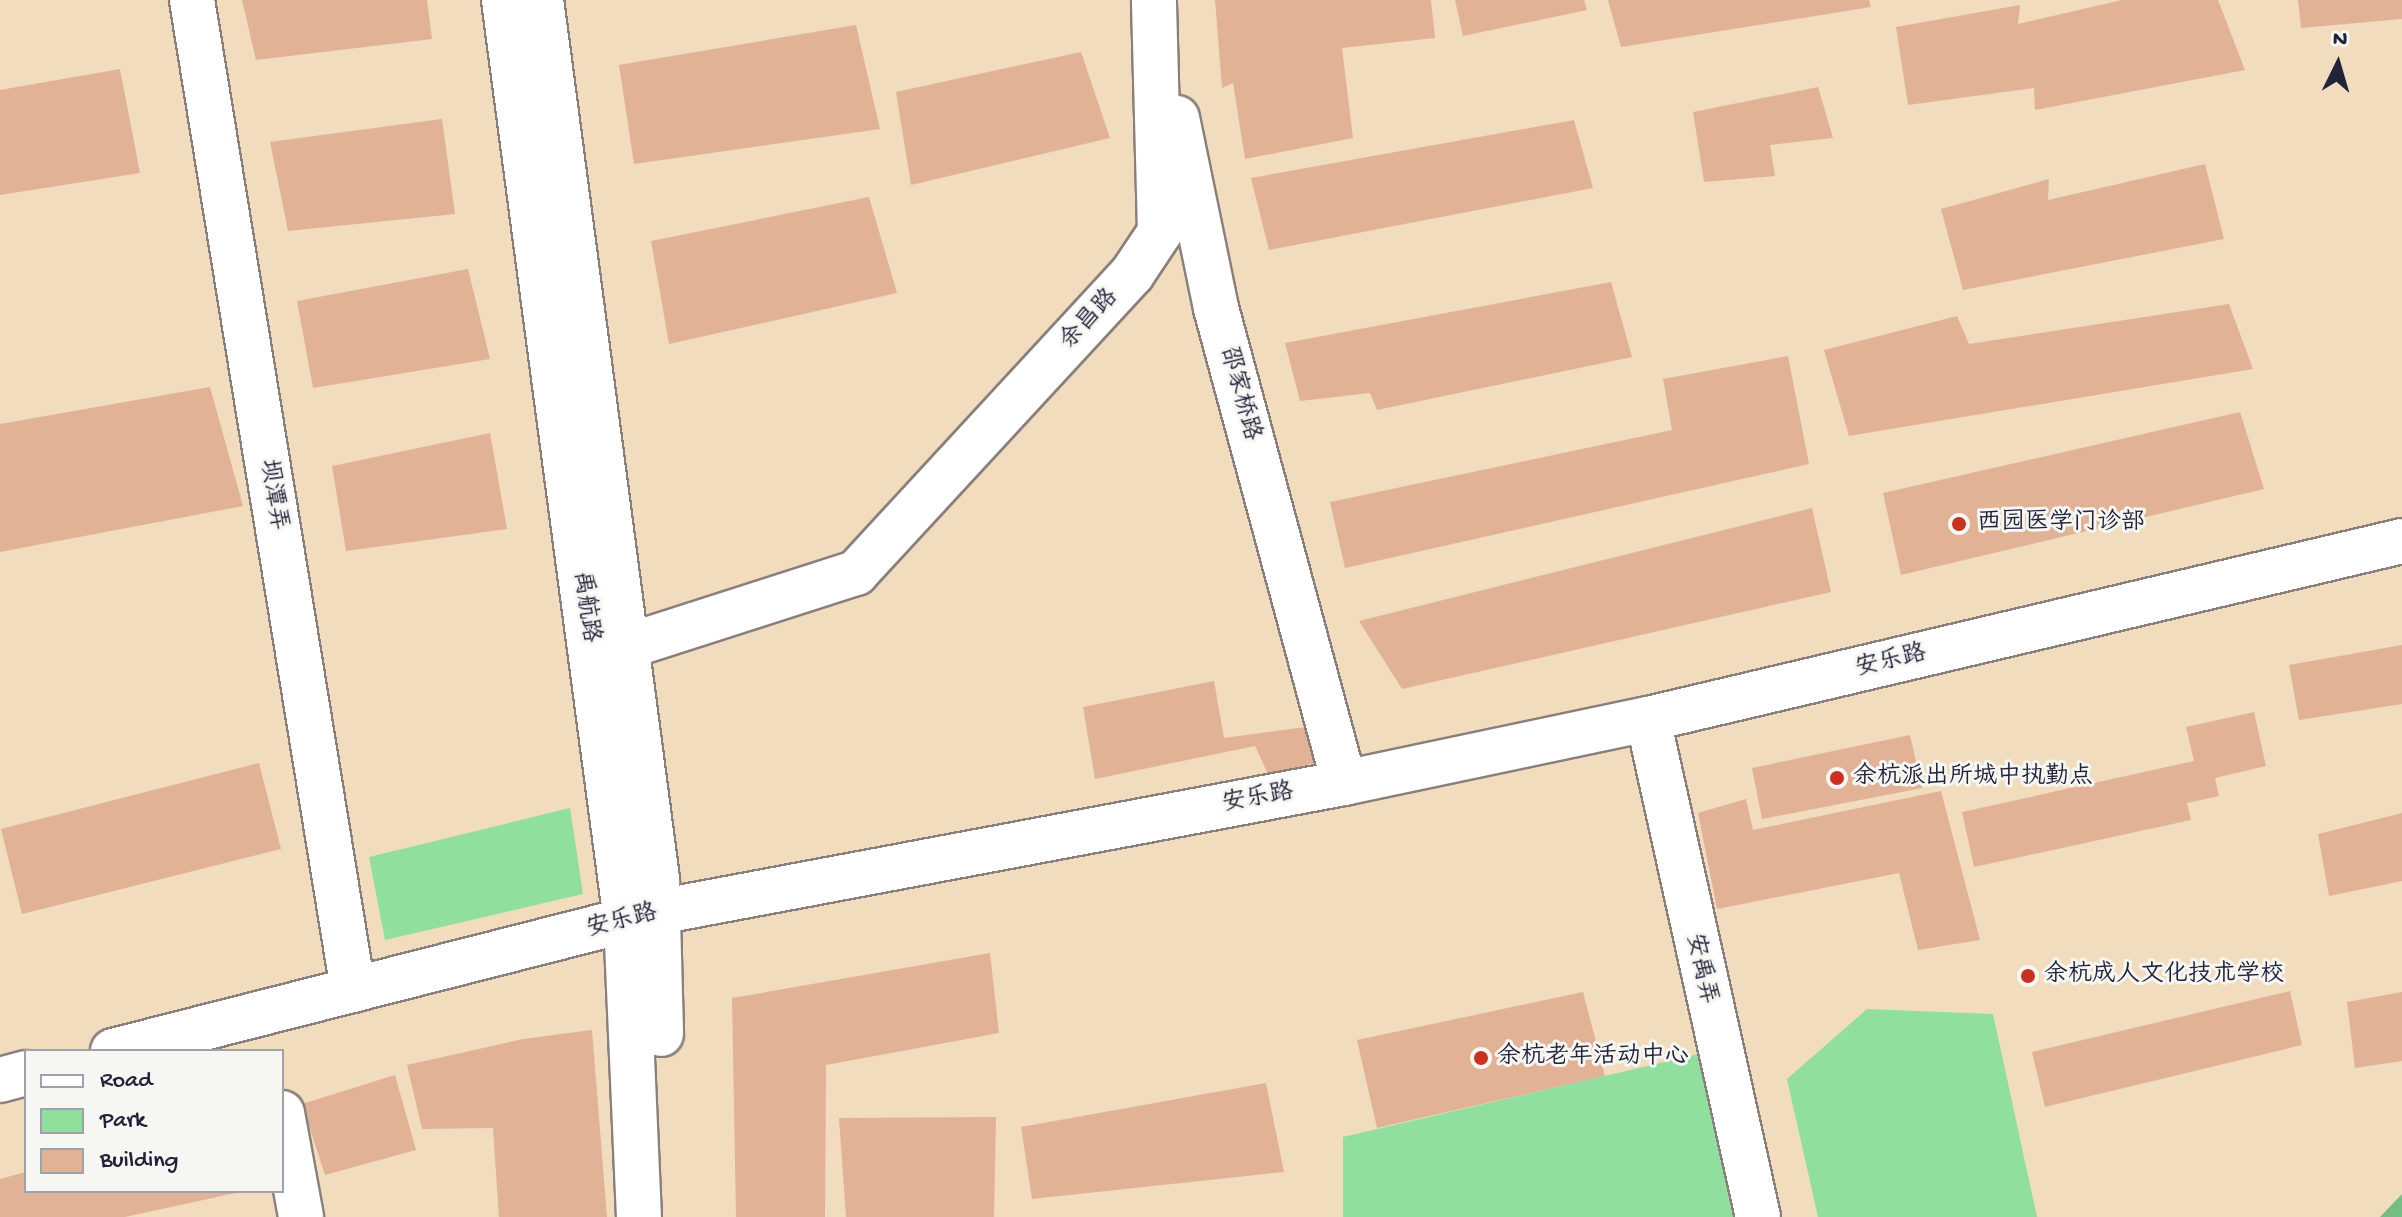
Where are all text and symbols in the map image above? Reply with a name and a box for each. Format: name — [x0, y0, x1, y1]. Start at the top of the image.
north arrow — [2298, 24, 2378, 104]
text: N — [2332, 27, 2348, 54]
street label: 余昌路 — [1055, 284, 1125, 356]
street label: 邵家桥路 — [1213, 344, 1265, 444]
street label: 坝潭弄 — [252, 457, 292, 533]
place label: 西园医学门诊部 — [1977, 510, 2145, 538]
marker: 西园医学门诊部 — [1948, 513, 1970, 535]
street label: 禹航路 — [566, 569, 604, 645]
street label: 安乐路 — [1853, 640, 1929, 684]
place label: 余杭派出所城中执勤点 — [1853, 764, 2093, 792]
marker: 余杭派出所城中执勤点 — [1828, 769, 1846, 787]
street label: 安乐路 — [1220, 779, 1296, 819]
street label: 安乐路 — [584, 899, 660, 945]
street label: 安禹弄 — [1678, 931, 1722, 1007]
place label: 余杭成人文化技术学校 — [2044, 962, 2284, 990]
marker: 余杭成人文化技术学校 — [2019, 967, 2037, 985]
place label: 余杭老年活动中心 — [1497, 1044, 1689, 1072]
legend — [24, 1049, 284, 1193]
marker: 余杭老年活动中心 — [1472, 1049, 1490, 1067]
text: Road — [100, 1067, 152, 1096]
text: Park — [100, 1107, 146, 1136]
text: Building — [100, 1147, 178, 1176]

